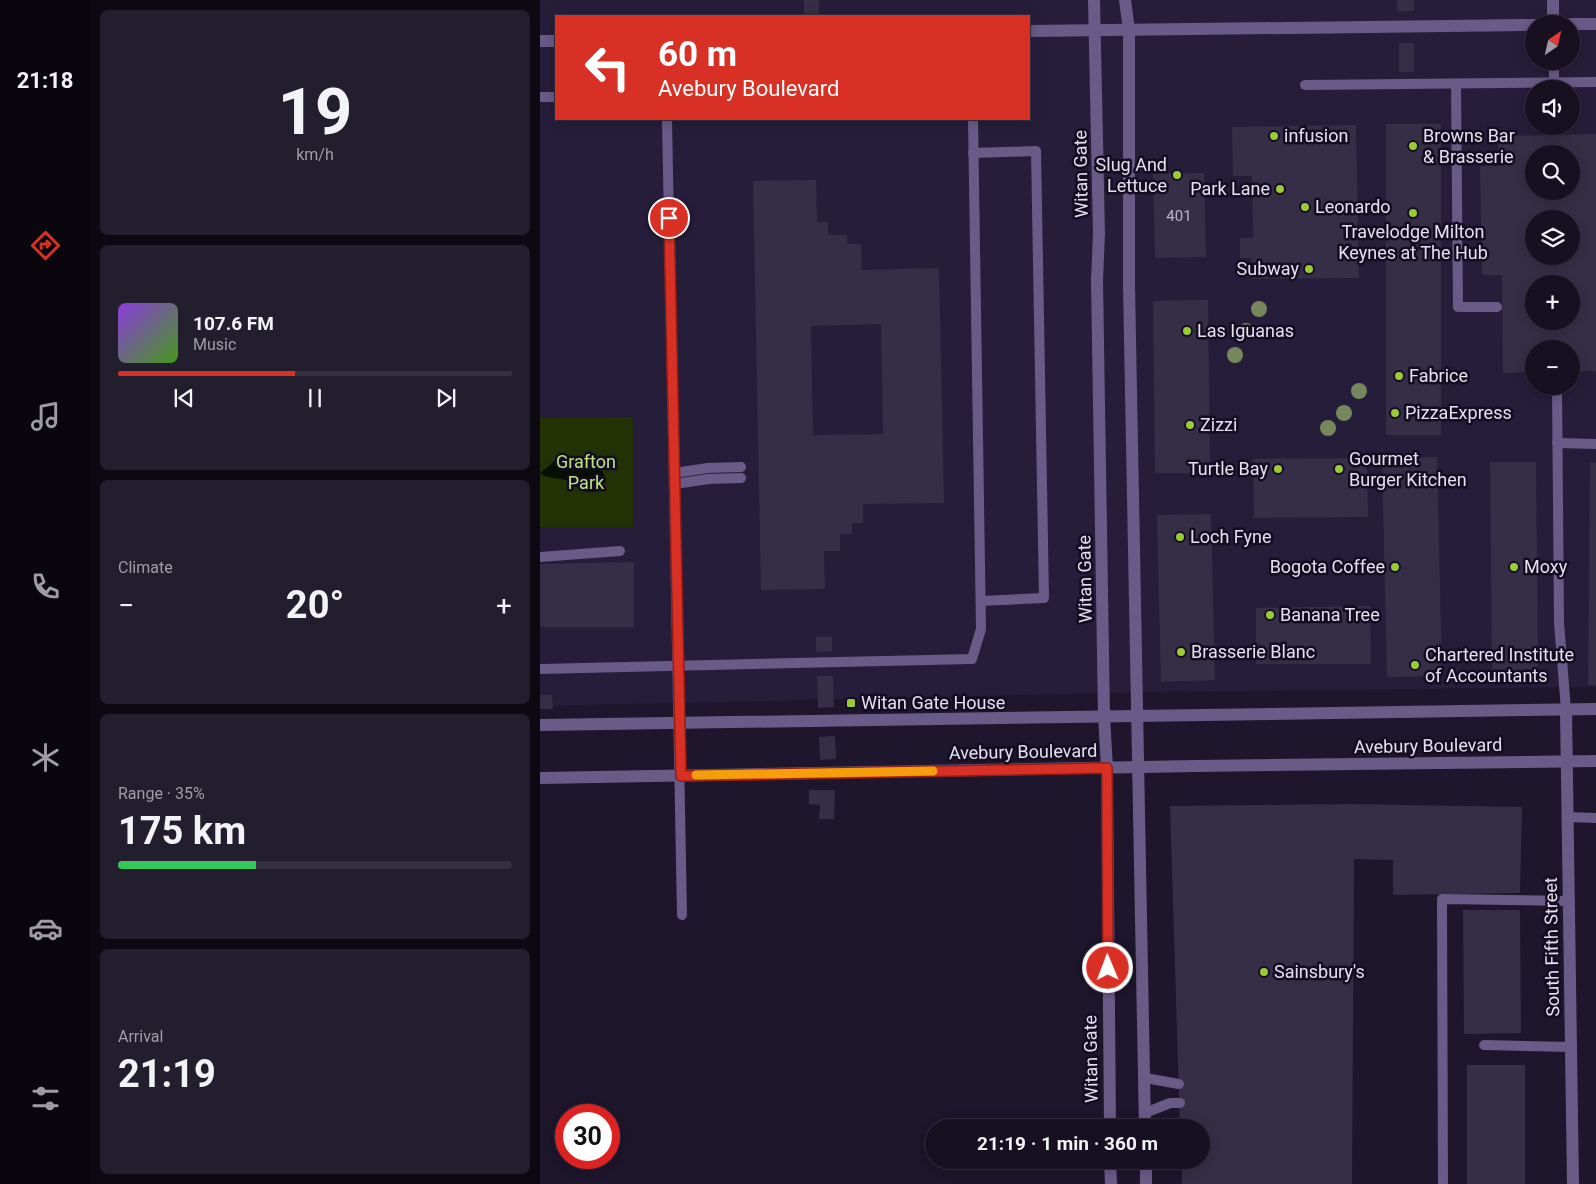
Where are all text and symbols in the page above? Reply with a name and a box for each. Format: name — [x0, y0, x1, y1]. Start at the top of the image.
north arrow — [1525, 15, 1580, 70]
map controls — [1525, 15, 1580, 395]
text: 60 m — [658, 34, 737, 75]
icon: left — [575, 35, 640, 100]
text: 21:18 — [17, 68, 73, 93]
text: 19 — [278, 74, 352, 150]
text: Avebury Boulevard — [658, 76, 839, 101]
button: sound — [1525, 80, 1580, 135]
place label: infusion — [1284, 125, 1348, 146]
place label: Browns Bar & Brasserie — [1423, 125, 1515, 167]
street label: Witan Gate — [1069, 130, 1092, 218]
marker: infusion — [1268, 130, 1280, 142]
marker: Browns Bar & Brasserie — [1407, 140, 1419, 152]
text: km/h — [296, 145, 334, 164]
button: search — [1525, 145, 1580, 200]
place label: Slug And Lettuce — [1096, 154, 1167, 196]
marker: Slug And Lettuce — [1171, 169, 1183, 181]
place label: Park Lane — [1190, 178, 1270, 199]
marker: Park Lane — [1274, 183, 1286, 195]
place label: Leonardo — [1315, 196, 1391, 217]
pin — [648, 197, 690, 239]
marker: Leonardo — [1299, 201, 1311, 213]
icon: arrive — [655, 204, 683, 232]
house number: 401 — [1166, 207, 1192, 225]
marker: Travelodge Milton Keynes at The Hub — [1407, 207, 1419, 219]
button: layers — [1525, 210, 1580, 265]
place label: Travelodge Milton Keynes at The Hub — [1338, 221, 1488, 263]
icon: directions — [28, 228, 63, 263]
place label: Subway — [1237, 258, 1299, 279]
marker: Subway — [1303, 263, 1315, 275]
button: + — [1525, 275, 1580, 330]
text: 107.6 FM — [193, 312, 274, 335]
place label: Las Iguanas — [1197, 320, 1294, 341]
marker: Las Iguanas — [1181, 325, 1193, 337]
text: Music — [193, 335, 236, 354]
button: − — [1525, 340, 1580, 395]
place label: Fabrice — [1409, 365, 1468, 386]
marker: Fabrice — [1393, 370, 1405, 382]
icon: previous — [170, 384, 198, 412]
icon: pause — [301, 384, 329, 412]
icon: next — [432, 384, 460, 412]
icon: music — [28, 399, 63, 434]
place label: PizzaExpress — [1405, 402, 1512, 423]
marker: PizzaExpress — [1389, 407, 1401, 419]
place label: Zizzi — [1200, 414, 1237, 435]
marker: Zizzi — [1184, 419, 1196, 431]
place label: Gourmet Burger Kitchen — [1349, 448, 1467, 490]
park label: Grafton Park — [556, 451, 616, 493]
place label: Turtle Bay — [1188, 458, 1268, 479]
marker: Turtle Bay — [1272, 463, 1284, 475]
marker: Gourmet Burger Kitchen — [1333, 463, 1345, 475]
place label: Loch Fyne — [1190, 526, 1272, 547]
marker: Loch Fyne — [1174, 531, 1186, 543]
street label: Witan Gate — [1073, 535, 1096, 623]
place label: Bogota Coffee — [1270, 556, 1385, 577]
place label: Moxy — [1524, 556, 1568, 577]
text: Climate — [118, 558, 173, 577]
marker: Bogota Coffee — [1389, 561, 1401, 573]
marker: Moxy — [1508, 561, 1520, 573]
icon: phone — [28, 569, 63, 604]
text: 20° — [286, 583, 344, 627]
text: − — [118, 589, 134, 622]
text: + — [496, 589, 512, 622]
place label: Banana Tree — [1280, 604, 1380, 625]
marker: Banana Tree — [1264, 609, 1276, 621]
place label: Brasserie Blanc — [1191, 641, 1315, 662]
place label: Chartered Institute of Accountants — [1425, 644, 1574, 686]
marker: Brasserie Blanc — [1175, 646, 1187, 658]
marker: Chartered Institute of Accountants — [1409, 659, 1421, 671]
place label: Witan Gate House — [861, 692, 1005, 713]
marker: Witan Gate House — [845, 697, 857, 709]
street label: Avebury Boulevard — [1354, 734, 1502, 757]
icon: climate — [28, 740, 63, 775]
street label: Avebury Boulevard — [949, 740, 1097, 763]
text: Range · 35% — [118, 784, 205, 803]
text: 175 km — [118, 809, 246, 853]
street label: South Fifth Street — [1540, 877, 1563, 1017]
icon: car — [28, 911, 63, 946]
position arrow — [1081, 941, 1133, 993]
place label: Sainsbury's — [1274, 961, 1365, 982]
marker: Sainsbury's — [1258, 966, 1270, 978]
street label: Witan Gate — [1079, 1015, 1102, 1103]
text: Arrival — [118, 1027, 163, 1046]
text: 21:19 — [118, 1052, 216, 1096]
icon: filters — [28, 1081, 63, 1116]
speed limit sign: 30 — [555, 1104, 620, 1169]
text: 21:19 · 1 min · 360 m — [977, 1132, 1158, 1155]

